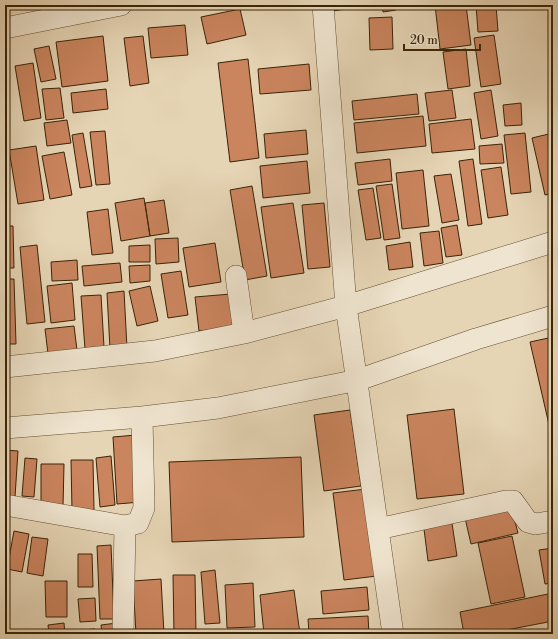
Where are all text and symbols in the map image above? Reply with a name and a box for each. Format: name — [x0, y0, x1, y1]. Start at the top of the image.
scale bar — [404, 26, 480, 52]
text: 20 m — [410, 33, 438, 48]

